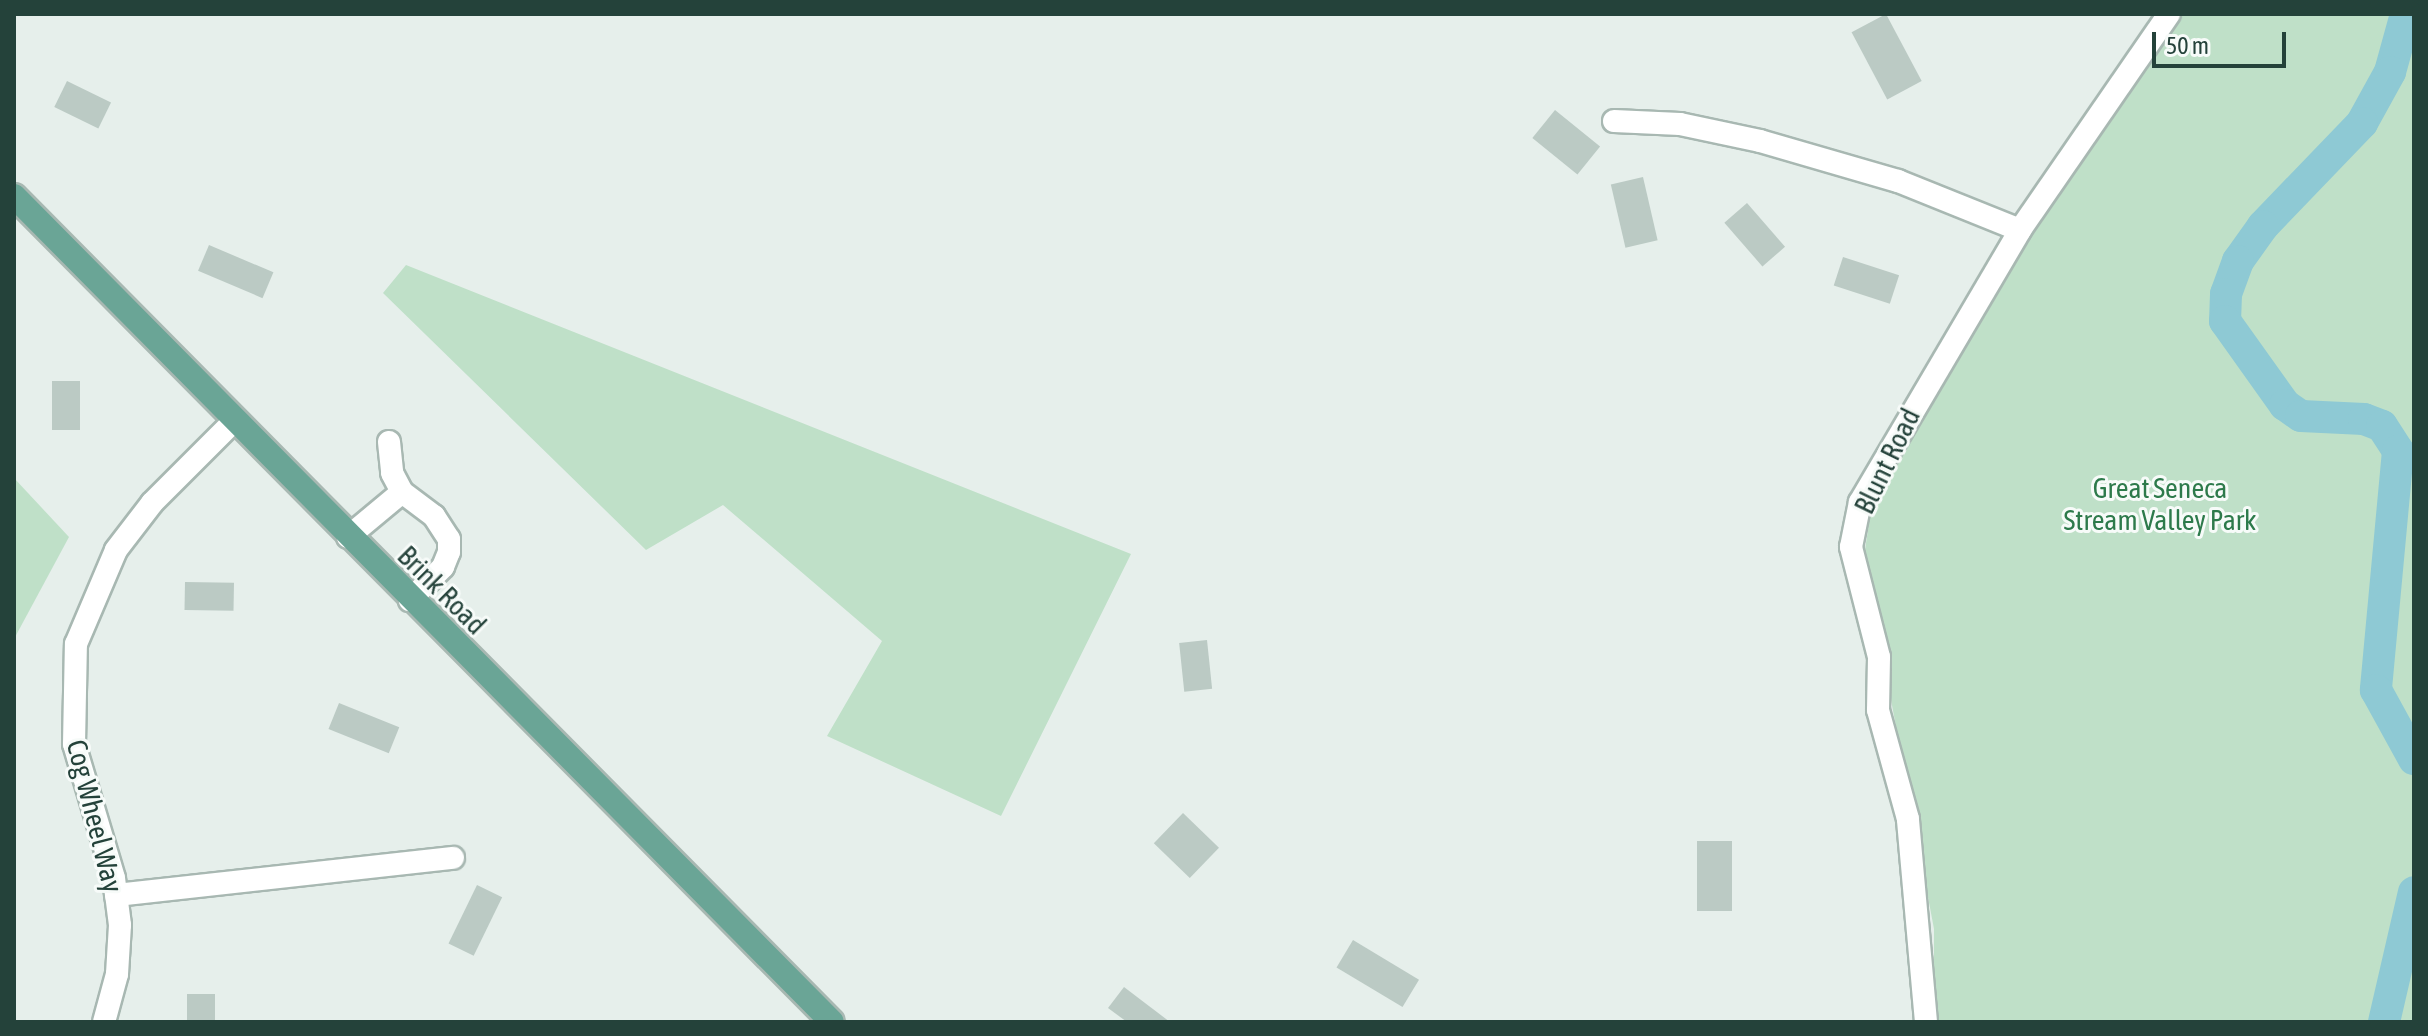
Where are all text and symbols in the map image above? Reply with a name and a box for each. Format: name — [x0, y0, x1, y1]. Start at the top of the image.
scale bar — [2156, 16, 2290, 66]
text: 50 m — [2166, 32, 2209, 59]
street label: Blunt Road — [1847, 403, 1927, 519]
park label: Great Seneca Stream Valley Park — [2064, 471, 2256, 537]
street label: Brink Road — [391, 539, 493, 641]
street label: Cog Wheel Way — [60, 736, 130, 896]

